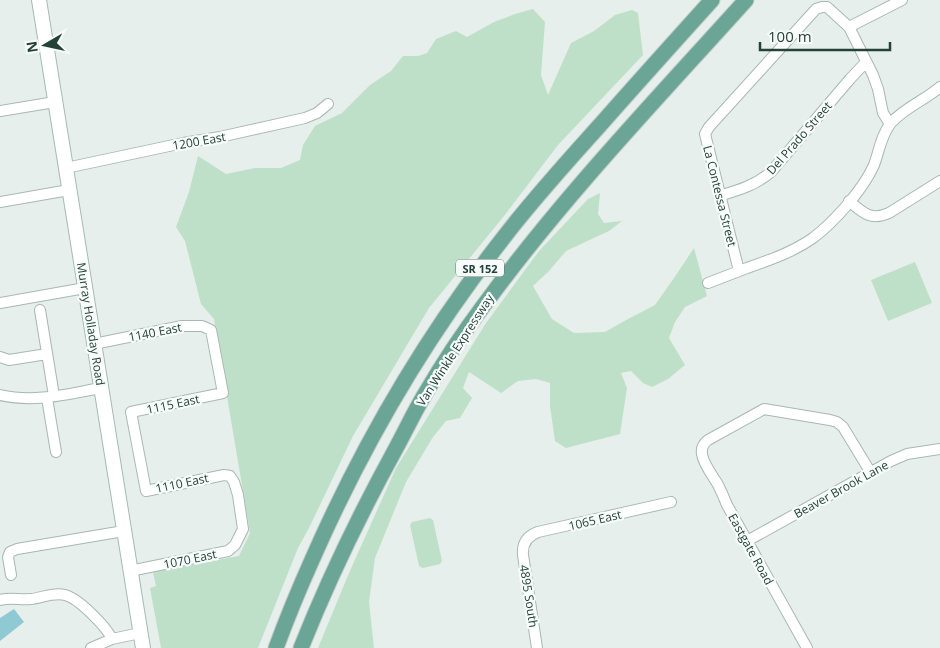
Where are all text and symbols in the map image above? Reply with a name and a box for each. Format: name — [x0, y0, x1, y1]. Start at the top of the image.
north arrow — [20, 20, 70, 70]
scale bar — [760, 20, 890, 52]
text: 100 m — [768, 26, 812, 46]
text: N — [21, 40, 42, 54]
street label: Del Prado Street — [763, 98, 835, 178]
street label: 1200 East — [171, 128, 227, 154]
street label: La Contessa Street — [699, 144, 741, 248]
road number: SR 152 — [456, 260, 504, 276]
street label: Murray Holladay Road — [73, 261, 109, 387]
street label: Van Winkle Expressway — [412, 290, 498, 409]
street label: 1140 East — [127, 319, 183, 345]
street label: 1115 East — [145, 390, 201, 418]
street label: Beaver Brook Lane — [791, 456, 891, 522]
street label: 1110 East — [154, 469, 210, 497]
street label: 1065 East — [567, 506, 623, 534]
street label: Eastgate Road — [724, 510, 778, 588]
street label: 1070 East — [162, 545, 218, 573]
street label: 4895 South — [516, 563, 542, 629]

